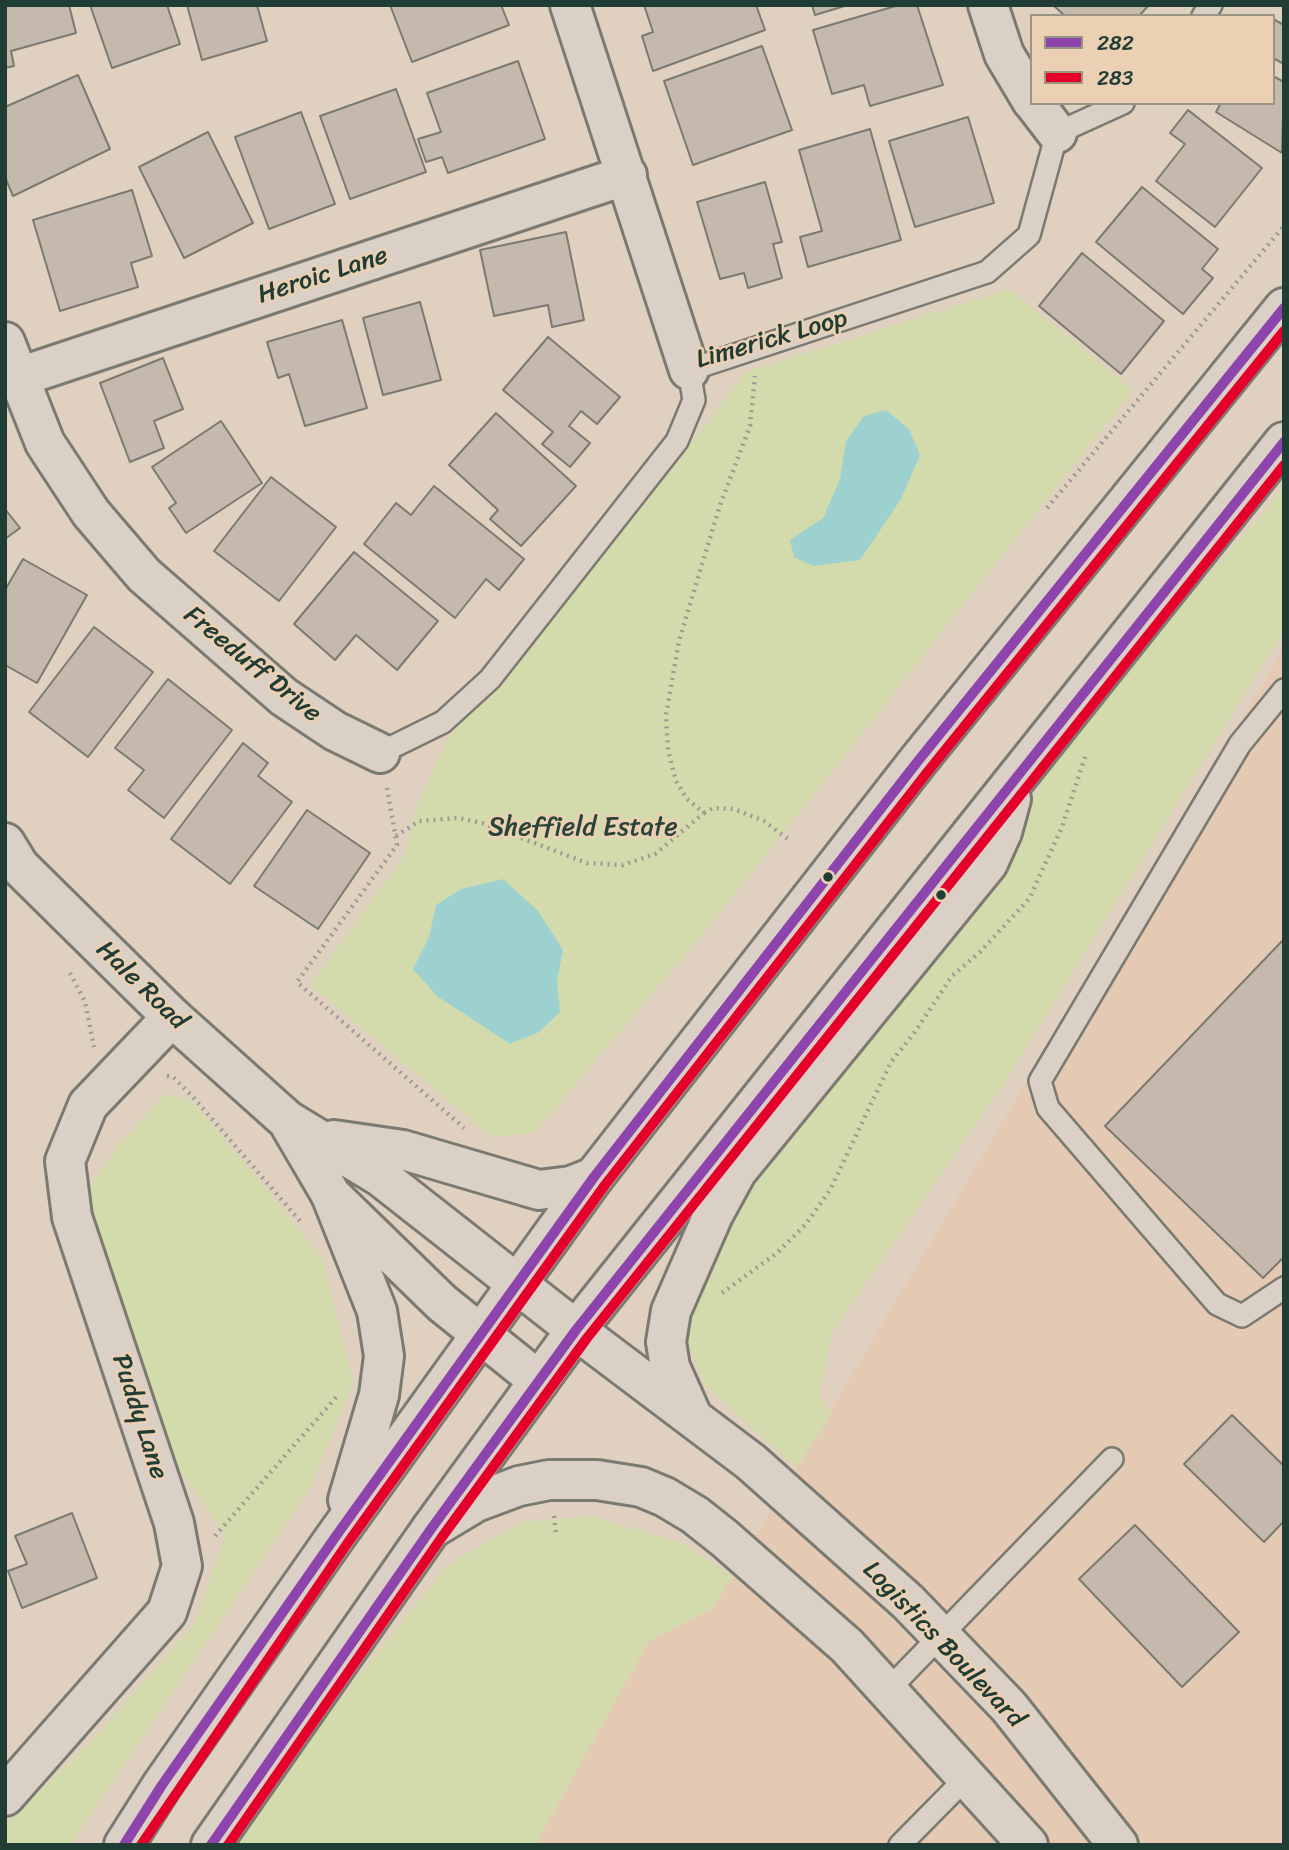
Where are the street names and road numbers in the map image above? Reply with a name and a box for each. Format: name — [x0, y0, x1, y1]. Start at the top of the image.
street label: Heroic Lane — [254, 240, 392, 312]
street label: Limerick Loop — [693, 303, 851, 377]
street label: Freeduff Drive — [177, 600, 327, 730]
street label: Hale Road — [89, 935, 193, 1037]
street label: Puddy Lane — [104, 1351, 174, 1483]
street label: Logistics Boulevard — [855, 1555, 1031, 1735]

